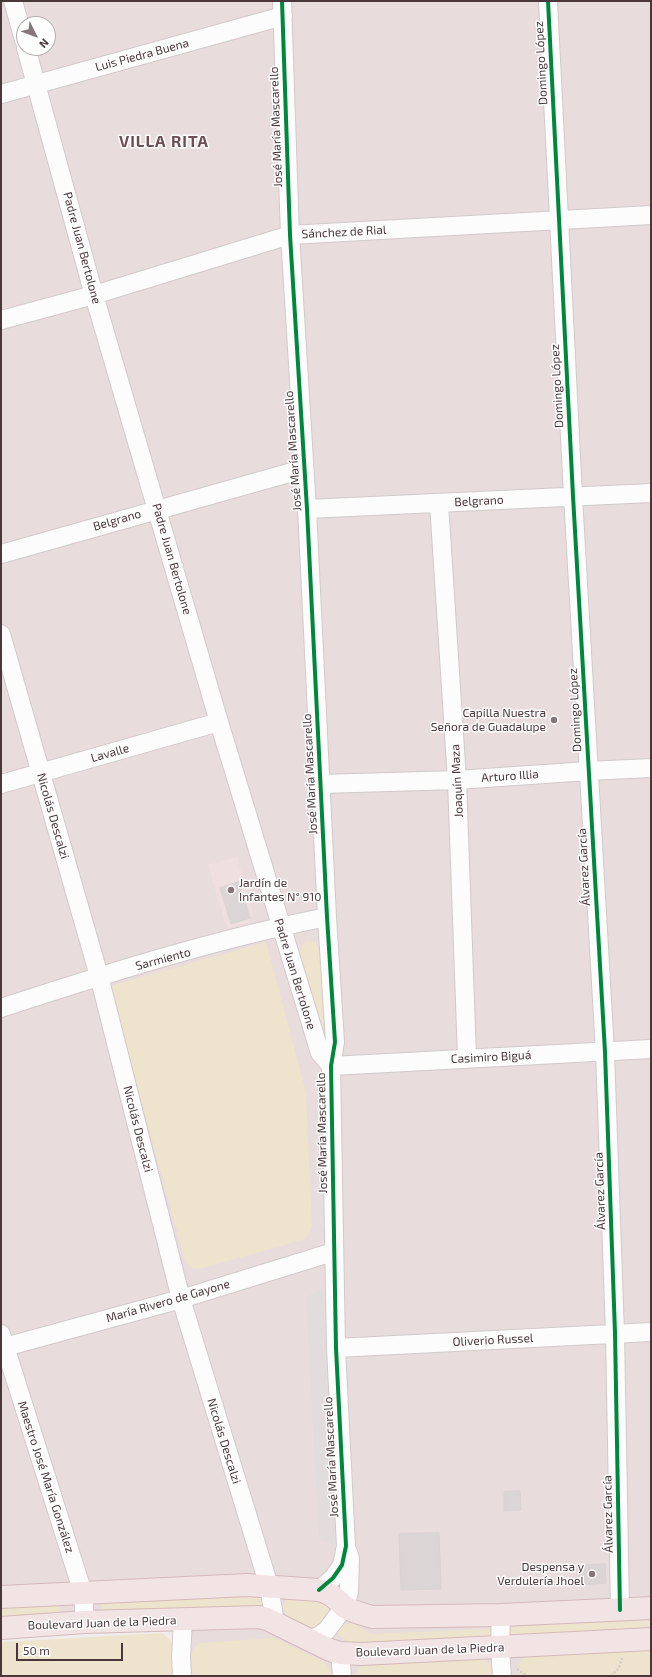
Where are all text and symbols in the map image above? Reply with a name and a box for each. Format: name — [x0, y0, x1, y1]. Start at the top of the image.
north arrow — [16, 16, 56, 56]
street label: Domingo López — [532, 21, 550, 105]
text: N — [37, 36, 52, 51]
street label: Luis Piedra Buena — [94, 36, 190, 74]
street label: José María Mascarello — [267, 66, 285, 188]
district label: VILLA RITA — [119, 132, 209, 152]
street label: Padre Juan Bertolone — [60, 190, 104, 306]
street label: Sánchez de Rial — [301, 223, 387, 241]
street label: Domingo López — [548, 344, 566, 428]
street label: José María Mascarello — [282, 390, 304, 512]
street label: Belgrano — [454, 493, 504, 509]
street label: Padre Juan Bertolone — [149, 502, 195, 616]
street label: Belgrano — [91, 506, 143, 534]
street label: Domingo López — [566, 668, 584, 752]
place label: Capilla Nuestra Señora de Guadalupe — [431, 706, 546, 734]
street label: José María Mascarello — [300, 713, 320, 835]
marker: Capilla Nuestra Señora de Guadalupe — [549, 715, 559, 725]
street label: Lavalle — [89, 741, 131, 765]
street label: Joaquín Maza — [448, 744, 466, 818]
street label: Arturo Illia — [481, 767, 539, 785]
street label: Nicolás Descalzi — [34, 771, 72, 861]
street label: Álvarez García — [575, 828, 593, 906]
place label: Jardín de Infantes N° 910 — [239, 876, 321, 904]
marker: Jardín de Infantes N° 910 — [226, 885, 236, 895]
street label: Padre Juan Bertolone — [271, 917, 319, 1031]
street label: Sarmiento — [134, 945, 192, 973]
street label: Casimiro Biguá — [450, 1048, 532, 1066]
street label: José María Mascarello — [314, 1072, 330, 1194]
street label: Nicolás Descalzi — [120, 1084, 156, 1174]
street label: Álvarez García — [591, 1152, 609, 1230]
street label: María Rivero de Gayone — [104, 1276, 232, 1326]
street label: Oliverio Russel — [452, 1331, 534, 1349]
street label: José María Mascarello — [321, 1396, 341, 1518]
street label: Nicolás Descalzi — [204, 1397, 244, 1485]
street label: Maestro José María González — [15, 1399, 77, 1555]
street label: Álvarez García — [600, 1475, 616, 1553]
place label: Despensa y Verdulería Jhoel — [497, 1560, 584, 1588]
marker: Despensa y Verdulería Jhoel — [587, 1569, 597, 1579]
street label: Boulevard Juan de la Piedra — [27, 1613, 177, 1633]
scale bar — [18, 1635, 125, 1661]
street label: Boulevard Juan de la Piedra — [355, 1640, 505, 1660]
text: 50 m — [23, 1643, 50, 1657]

